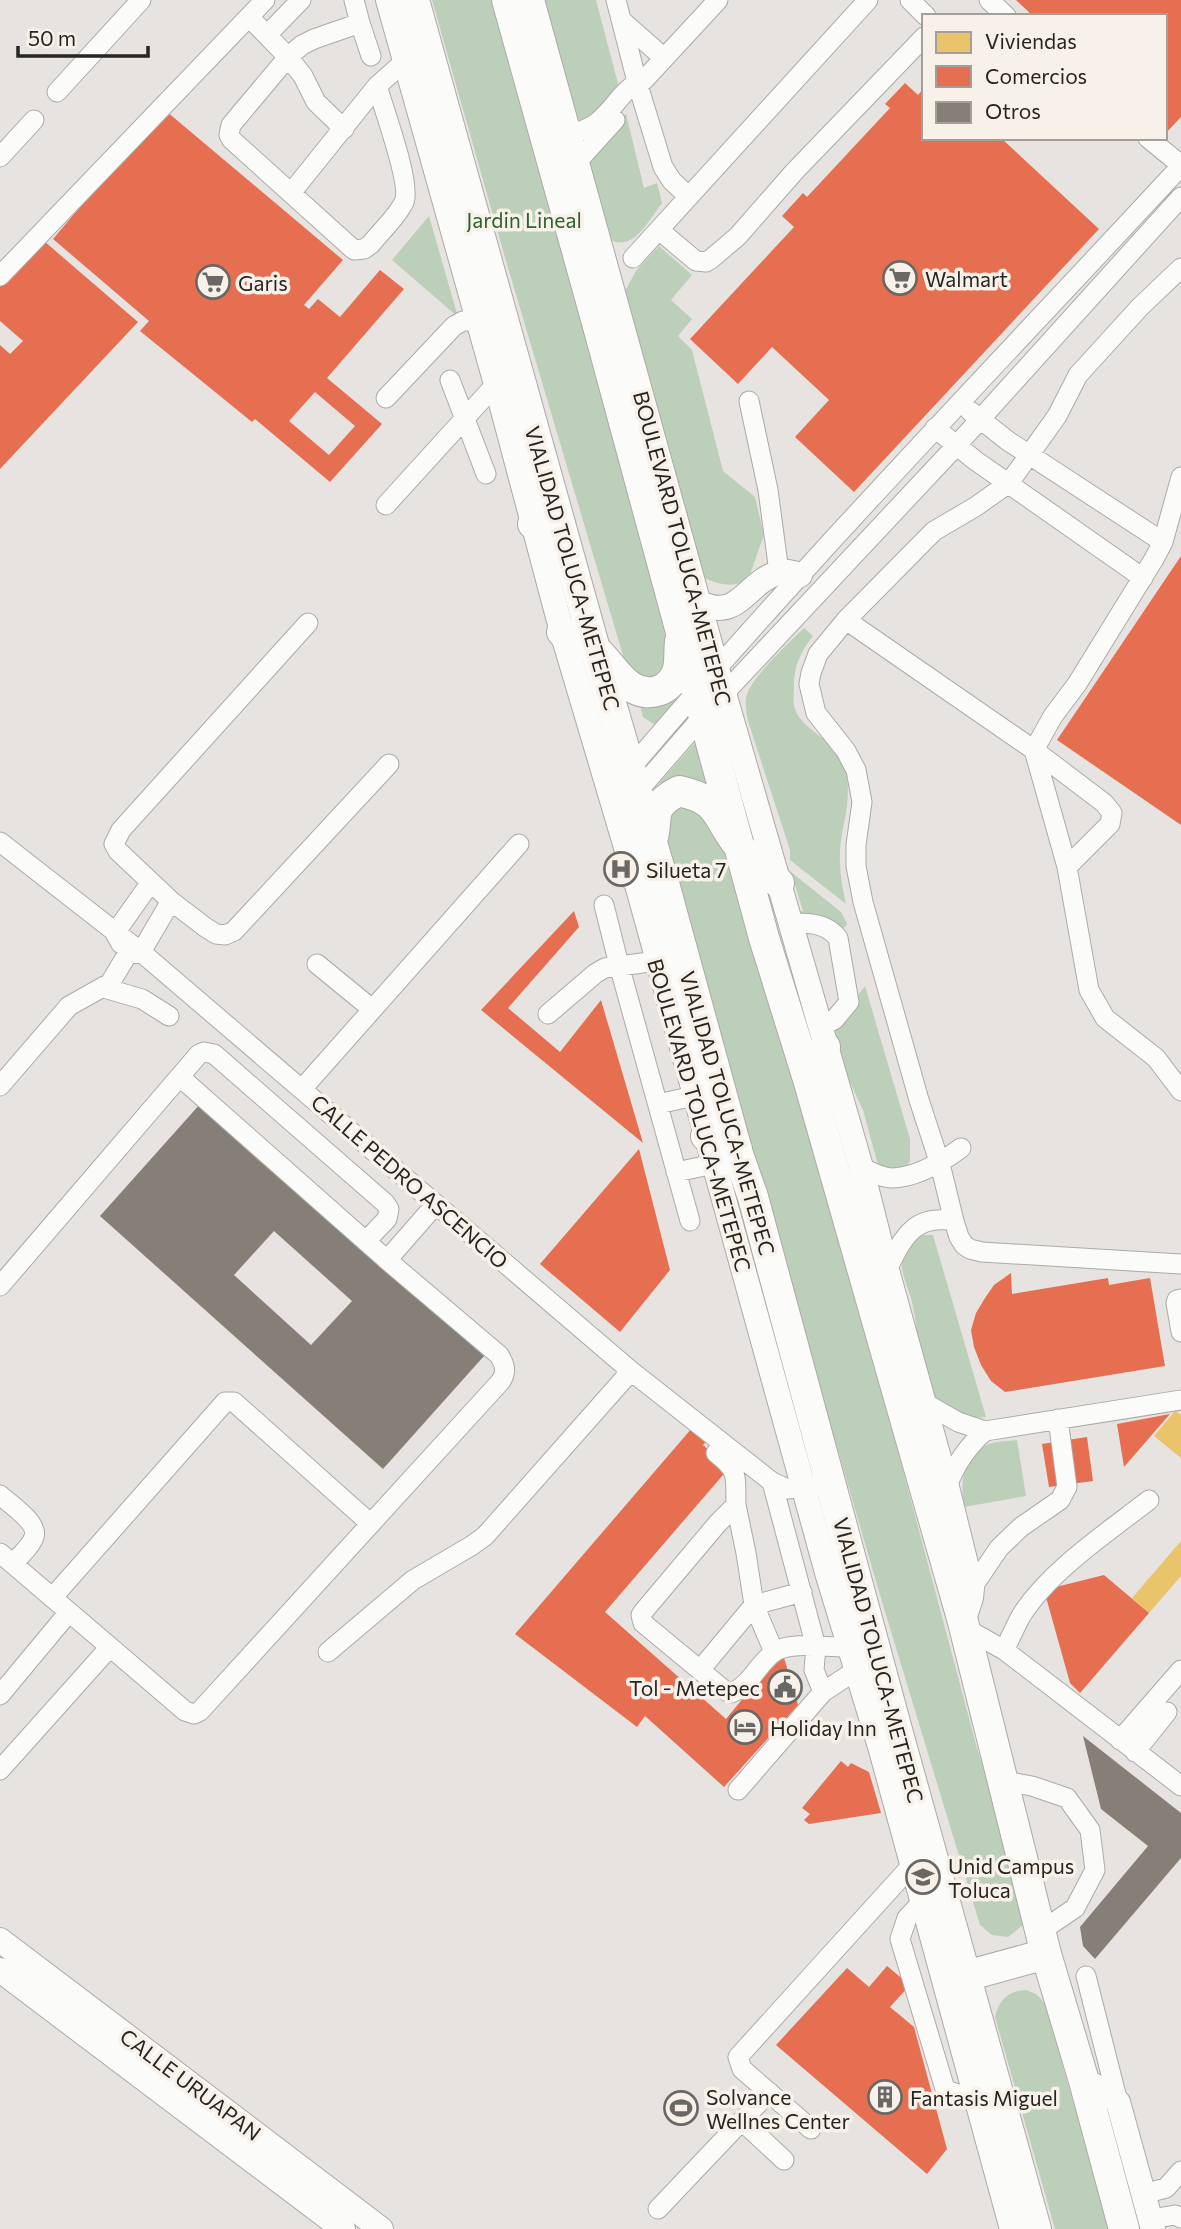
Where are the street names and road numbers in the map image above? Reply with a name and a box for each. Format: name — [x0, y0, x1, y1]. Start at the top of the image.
street label: BOULEVARD TOLUCA-METEPEC — [629, 388, 737, 708]
street label: VIALIDAD TOLUCA-METEPEC — [520, 423, 626, 713]
street label: BOULEVARD TOLUCA-METEPEC — [643, 956, 757, 1274]
street label: VIALIDAD TOLUCA-METEPEC — [675, 968, 781, 1258]
street label: CALLE PEDRO ASCENCIO — [307, 1089, 513, 1273]
street label: VIALIDAD TOLUCA-METEPEC — [829, 1515, 929, 1805]
street label: CALLE URUAPAN — [116, 2023, 266, 2145]

